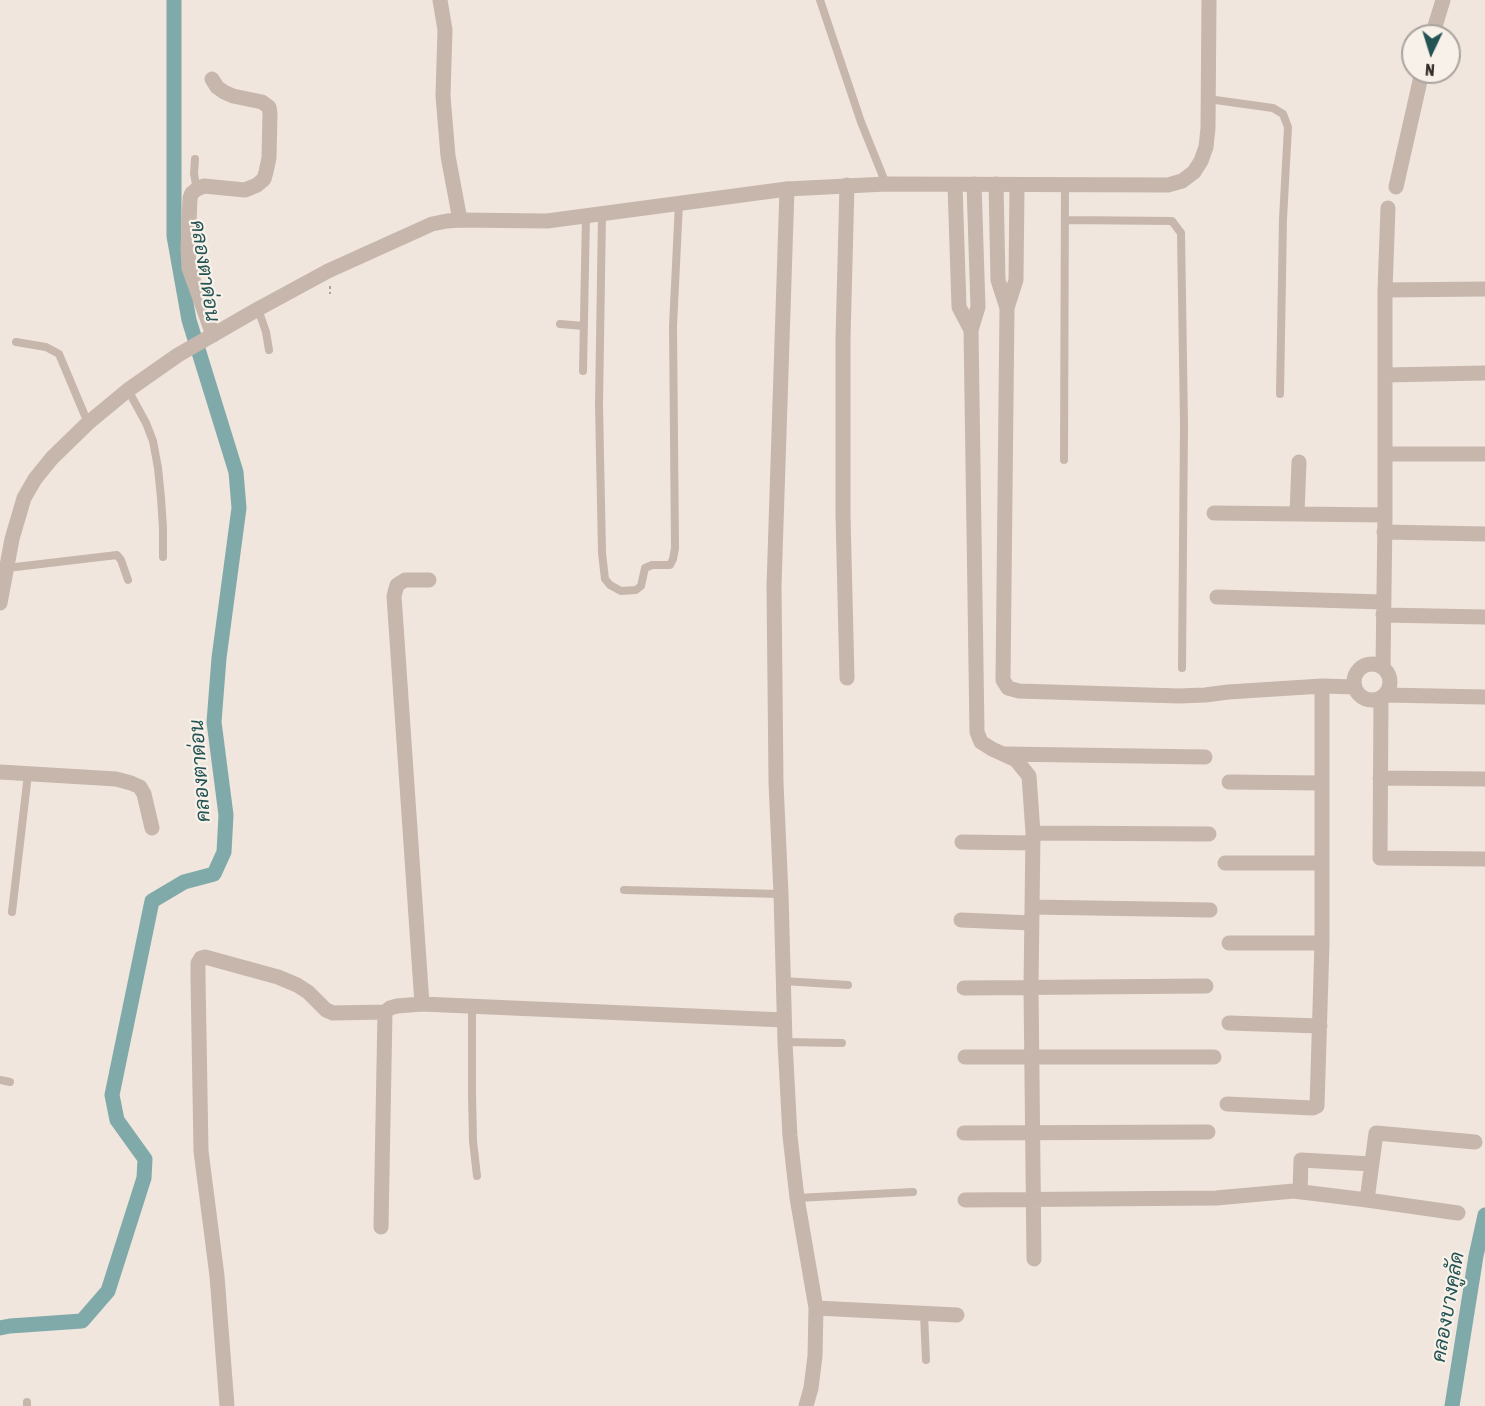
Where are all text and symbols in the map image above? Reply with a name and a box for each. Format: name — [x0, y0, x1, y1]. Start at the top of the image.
north arrow — [1401, 24, 1461, 84]
text: N — [1425, 61, 1435, 79]
water label: คลองตาด่อน — [185, 218, 225, 324]
water label: คลองตาด่อน — [184, 719, 216, 823]
water label: คลองบางคูลัด — [1426, 1250, 1470, 1364]

